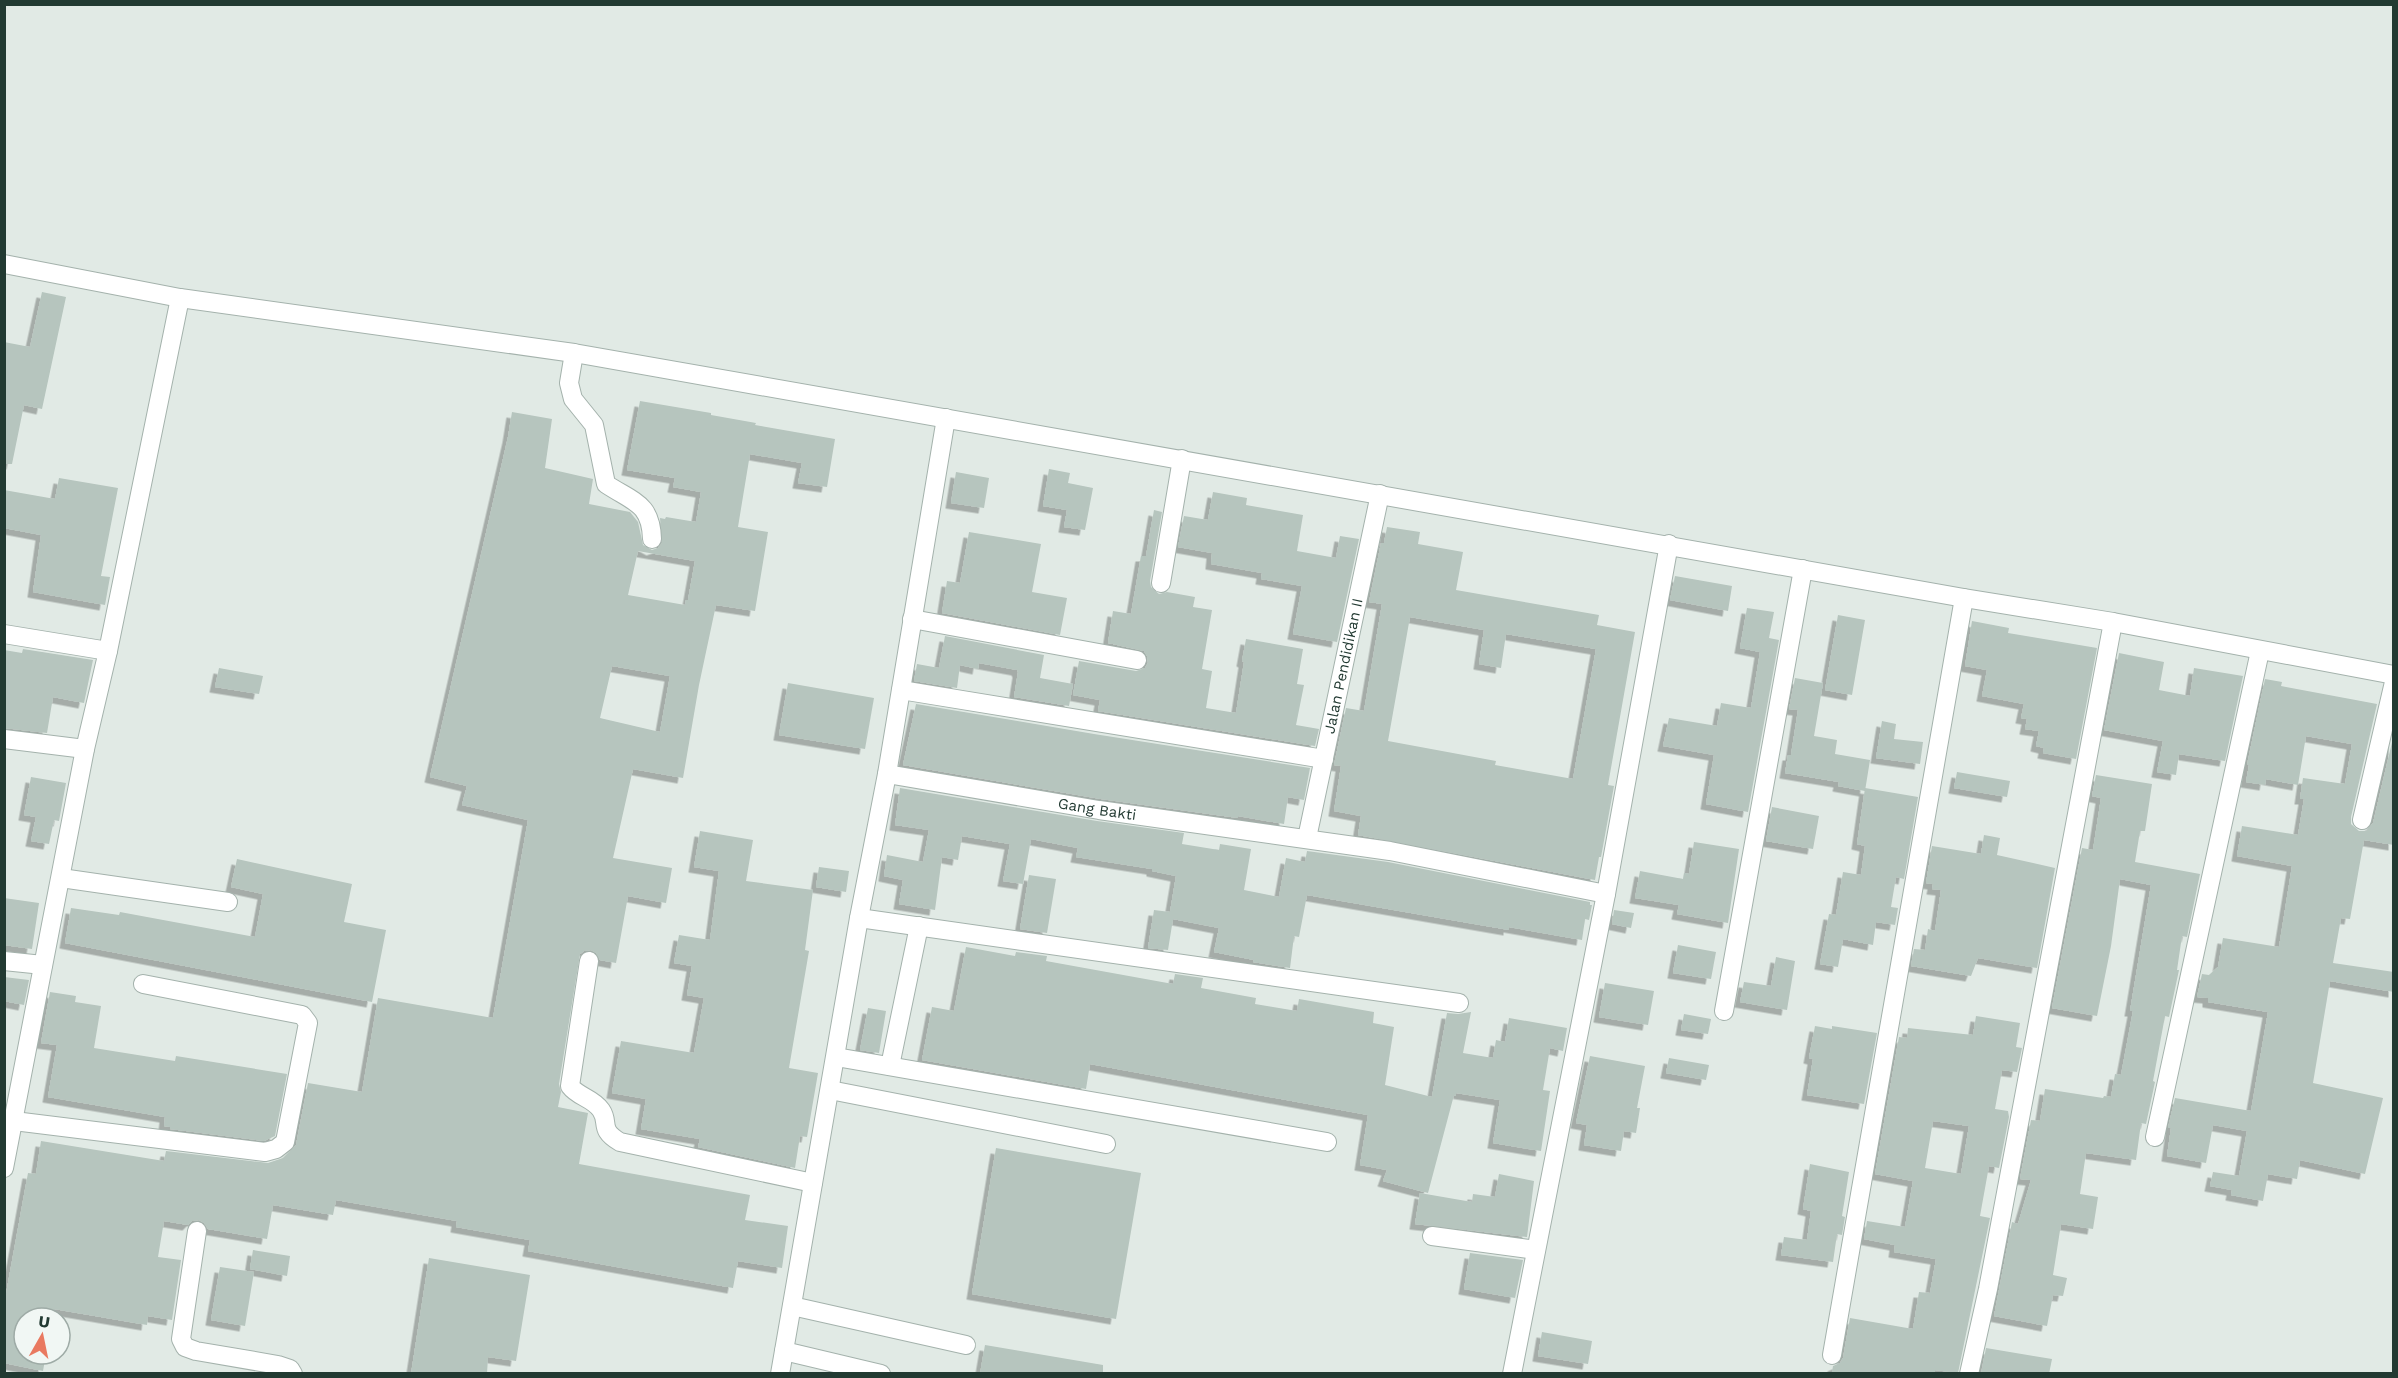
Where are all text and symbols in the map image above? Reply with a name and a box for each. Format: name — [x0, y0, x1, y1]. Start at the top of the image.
street label: Jalan Pendidikan II — [1320, 596, 1367, 735]
street label: Gang Bakti — [1057, 794, 1137, 824]
north arrow — [12, 1306, 72, 1366]
text: U — [37, 1311, 51, 1332]

